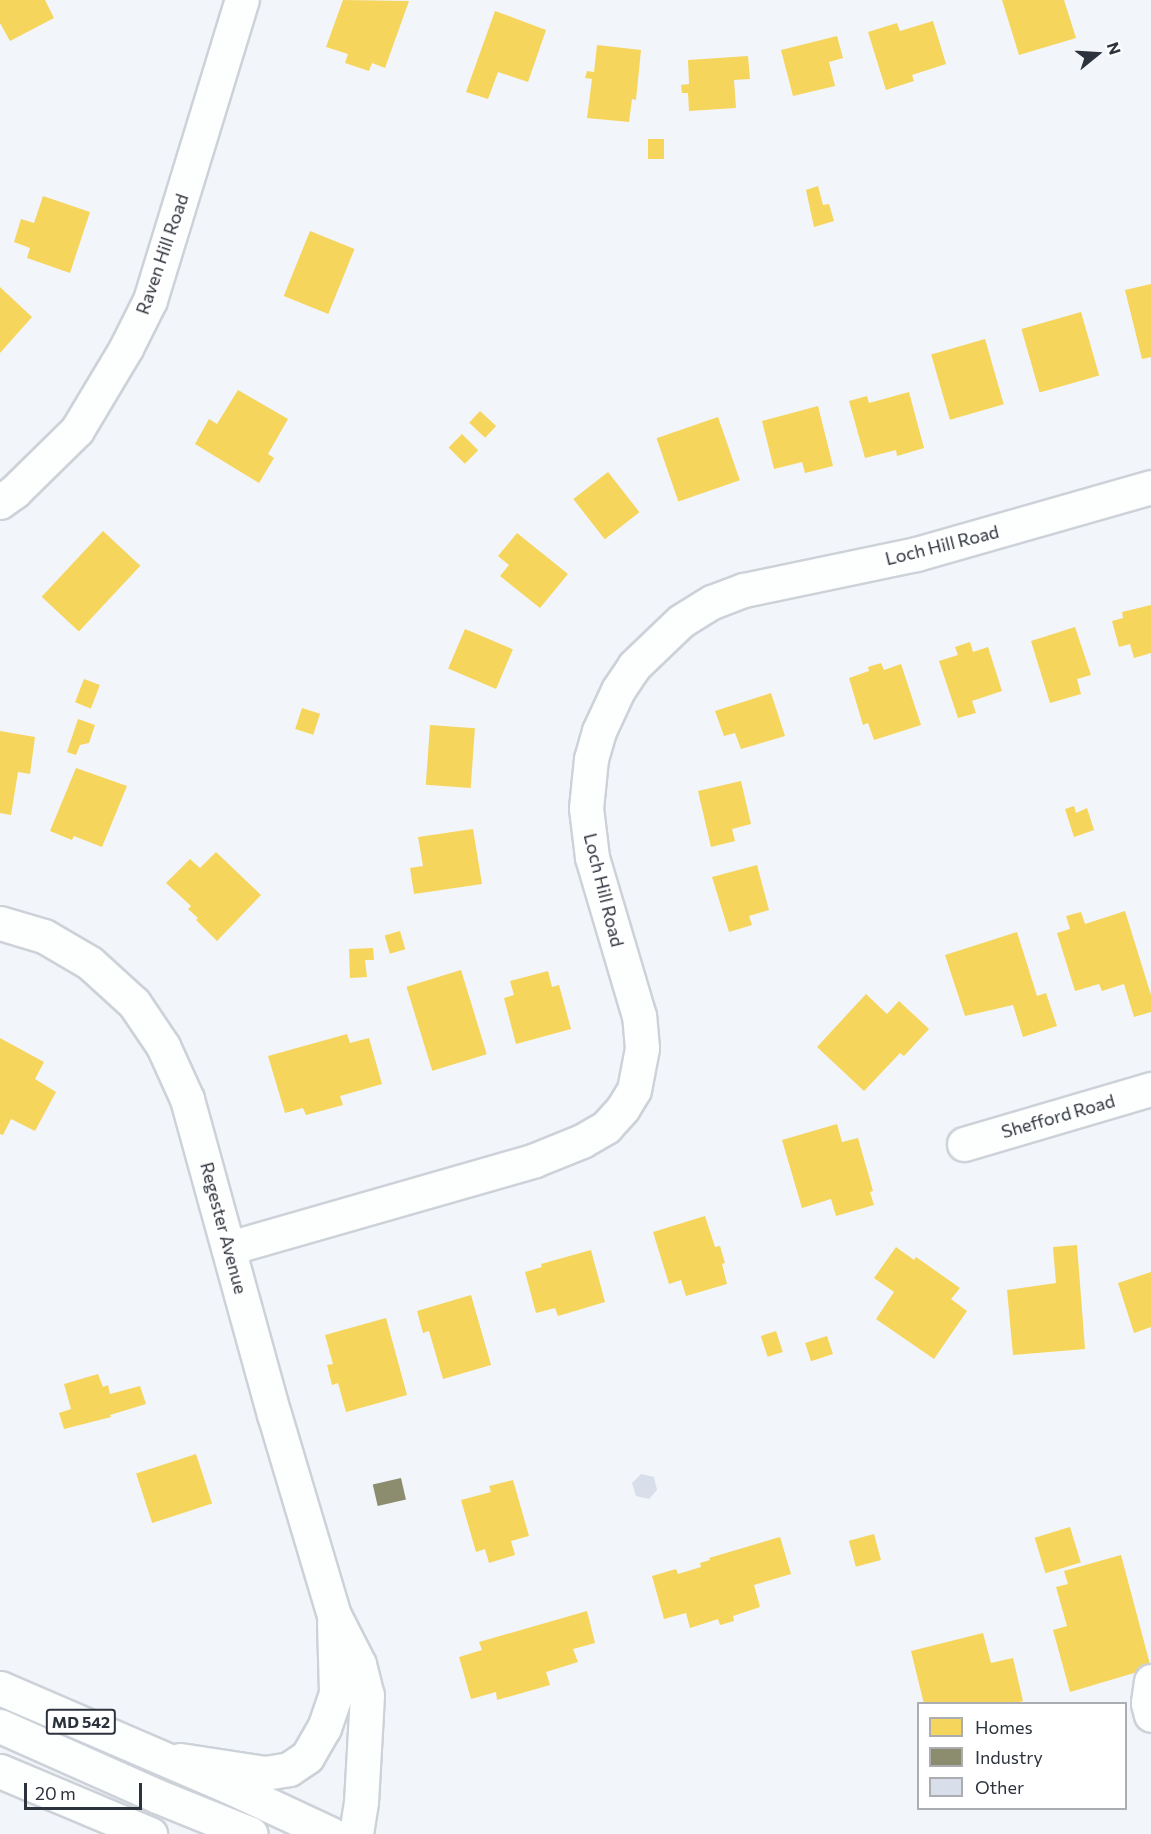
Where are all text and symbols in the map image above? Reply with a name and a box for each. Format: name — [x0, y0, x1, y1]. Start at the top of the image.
north arrow — [1067, 24, 1127, 84]
text: N — [1104, 40, 1125, 57]
street label: Raven Hill Road — [131, 191, 193, 317]
street label: Loch Hill Road — [883, 520, 1001, 570]
street label: Loch Hill Road — [579, 831, 629, 949]
street label: Shefford Road — [999, 1089, 1117, 1143]
street label: Regester Avenue — [196, 1160, 252, 1296]
legend — [917, 1702, 1127, 1810]
road number: MD 542 — [45, 1709, 117, 1735]
text: Homes — [975, 1716, 1033, 1738]
text: Industry — [975, 1746, 1043, 1768]
scale bar — [27, 1771, 146, 1809]
text: Other — [975, 1776, 1024, 1798]
text: 20 m — [35, 1782, 76, 1804]

